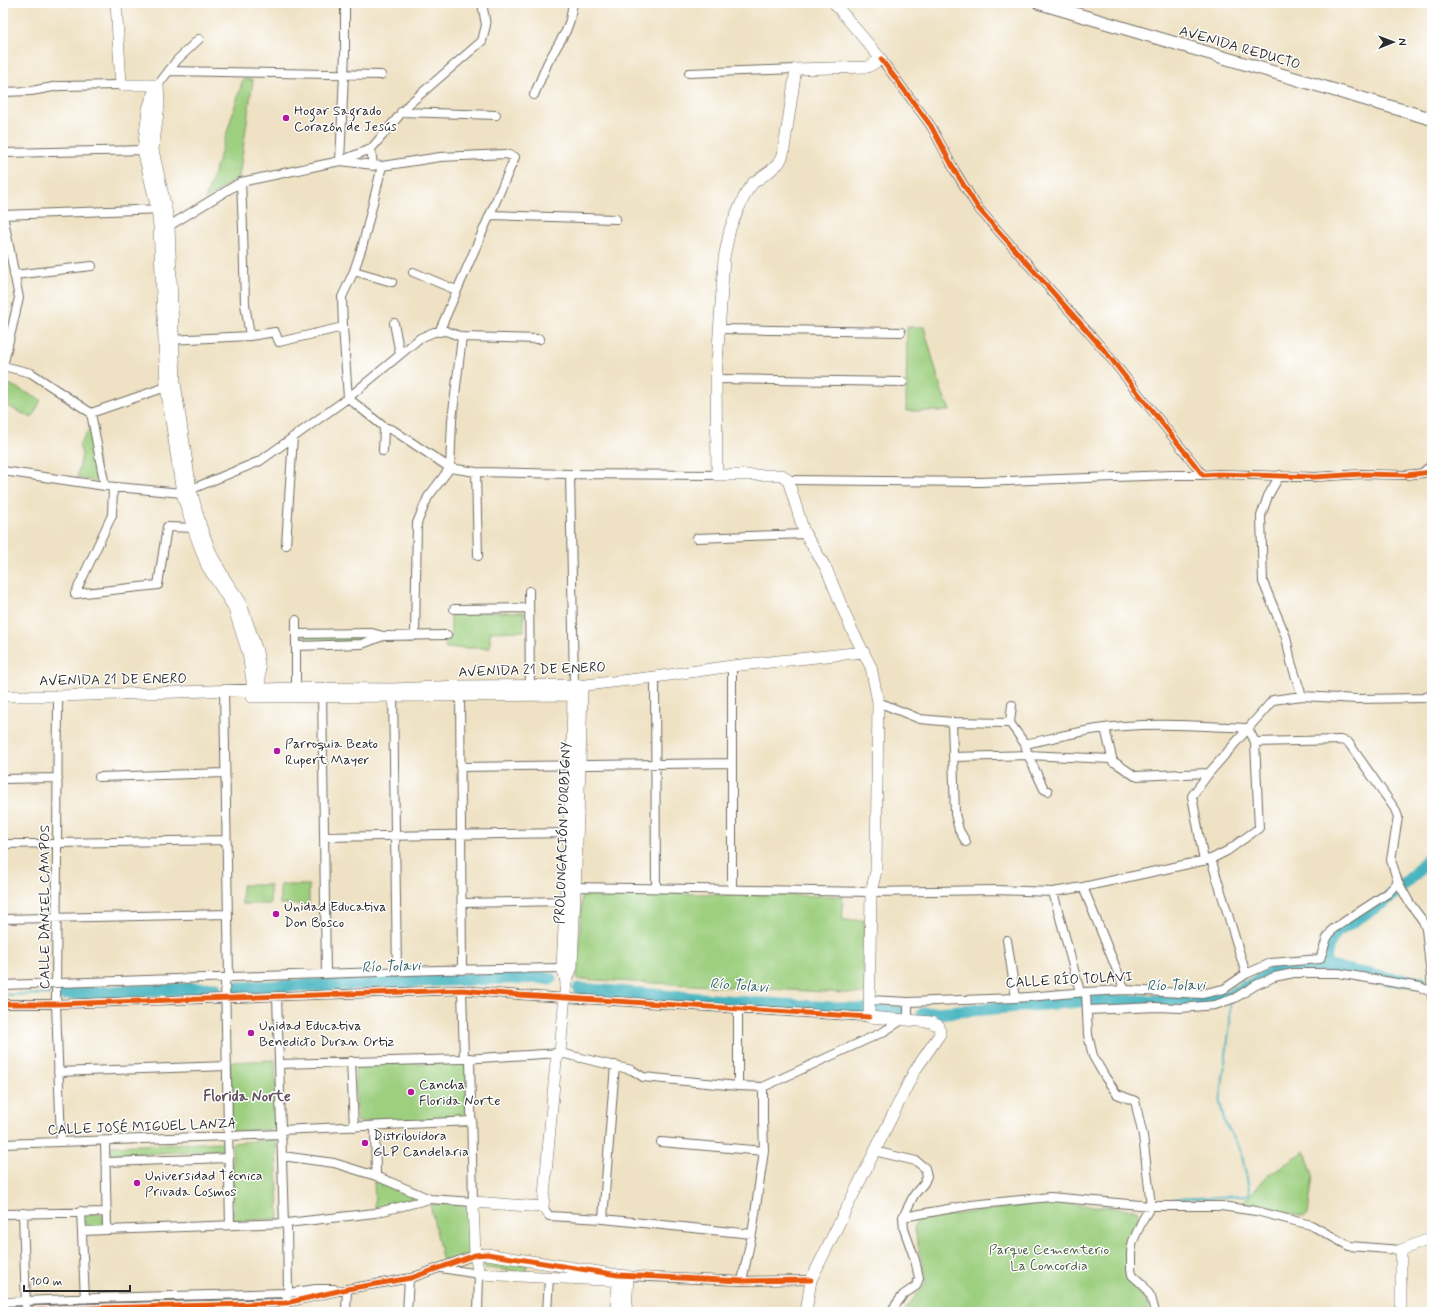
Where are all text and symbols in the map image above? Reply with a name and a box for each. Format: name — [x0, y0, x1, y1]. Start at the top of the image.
street label: AVENIDA REDUCTO — [1177, 22, 1302, 74]
north arrow — [1373, 22, 1413, 62]
text: N — [1395, 38, 1409, 46]
place label: Hogar Sagrado Corazón de Jesús — [294, 102, 397, 136]
marker: Hogar Sagrado Corazón de Jesús — [281, 113, 291, 123]
street label: AVENIDA 21 DE ENERO — [458, 658, 606, 682]
street label: AVENIDA 21 DE ENERO — [39, 670, 187, 690]
place label: Parroquia Beato Rupert Mayer — [285, 735, 378, 769]
street label: PROLONGACIÓN D'ORBIGNY — [551, 741, 575, 924]
marker: Parroquia Beato Rupert Mayer — [272, 746, 282, 756]
street label: CALLE DANIEL CAMPOS — [36, 825, 54, 989]
place label: Unidad Educativa Don Bosco — [284, 898, 386, 932]
marker: Unidad Educativa Don Bosco — [271, 909, 281, 919]
water label: Río Tolavi — [361, 956, 422, 978]
street label: CALLE RÍO TOLAVI — [1005, 968, 1133, 992]
water label: Río Tolavi — [709, 974, 771, 998]
water label: Río Tolavi — [1146, 975, 1207, 997]
place label: Unidad Educativa Benedicto Duran Ortiz — [259, 1017, 394, 1051]
marker: Unidad Educativa Benedicto Duran Ortiz — [246, 1028, 256, 1038]
place label: Cancha Florida Norte — [419, 1076, 501, 1110]
district label: Florida Norte — [203, 1087, 291, 1107]
marker: Cancha Florida Norte — [406, 1087, 416, 1097]
street label: CALLE JOSÉ MIGUEL LANZA — [47, 1115, 237, 1139]
place label: Distribuidora GLP Candelaria — [373, 1127, 469, 1161]
marker: Distribuidora GLP Candelaria — [360, 1138, 370, 1148]
place label: Universidad Técnica Privada Cosmos — [145, 1167, 263, 1201]
marker: Universidad Técnica Privada Cosmos — [132, 1178, 142, 1188]
park label: Parque Cementerio La Concordia — [989, 1241, 1109, 1275]
scale bar — [24, 1267, 130, 1293]
text: 100 m — [30, 1274, 62, 1290]

